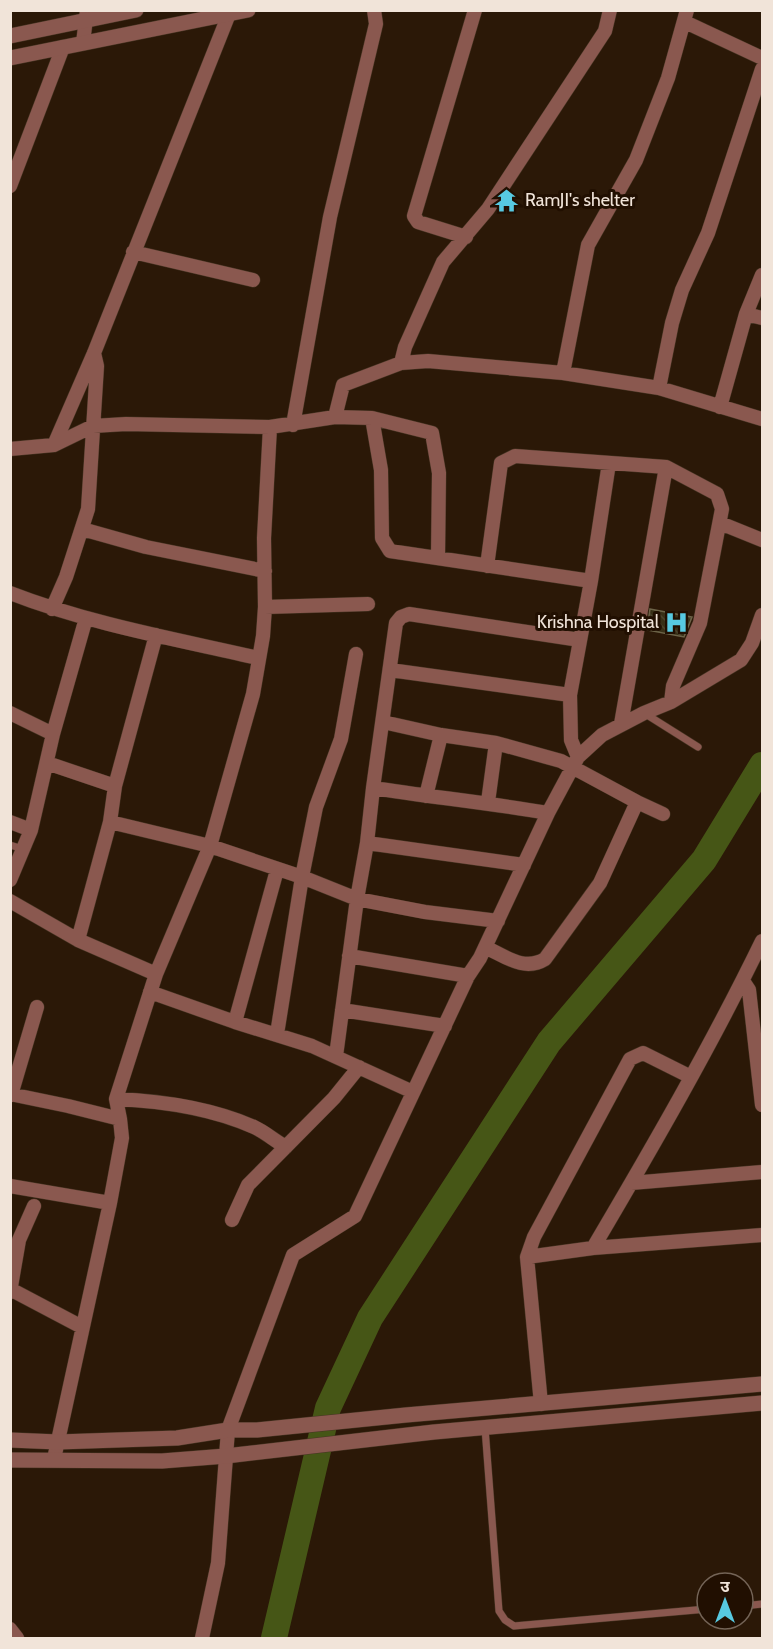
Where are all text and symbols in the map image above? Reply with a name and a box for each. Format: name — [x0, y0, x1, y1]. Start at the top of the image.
temple icon: RamJI's shelter — [494, 187, 520, 213]
place label: RamJI's shelter — [525, 189, 635, 211]
hospital icon: Krishna Hospital — [664, 609, 690, 635]
place label: Krishna Hospital — [537, 611, 660, 633]
north arrow — [695, 1571, 755, 1631]
text: उ — [720, 1577, 730, 1596]

